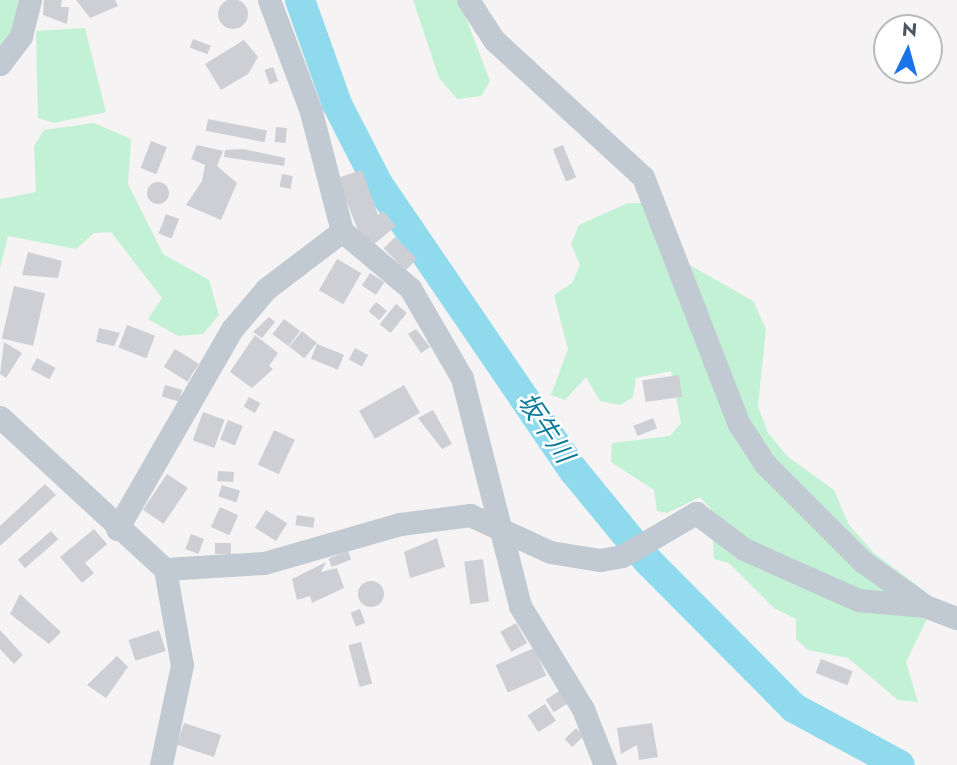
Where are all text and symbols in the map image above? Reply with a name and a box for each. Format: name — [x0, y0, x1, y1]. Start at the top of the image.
north arrow — [873, 14, 943, 84]
text: N — [901, 15, 918, 44]
water label: 坂牛川 — [510, 387, 580, 469]

